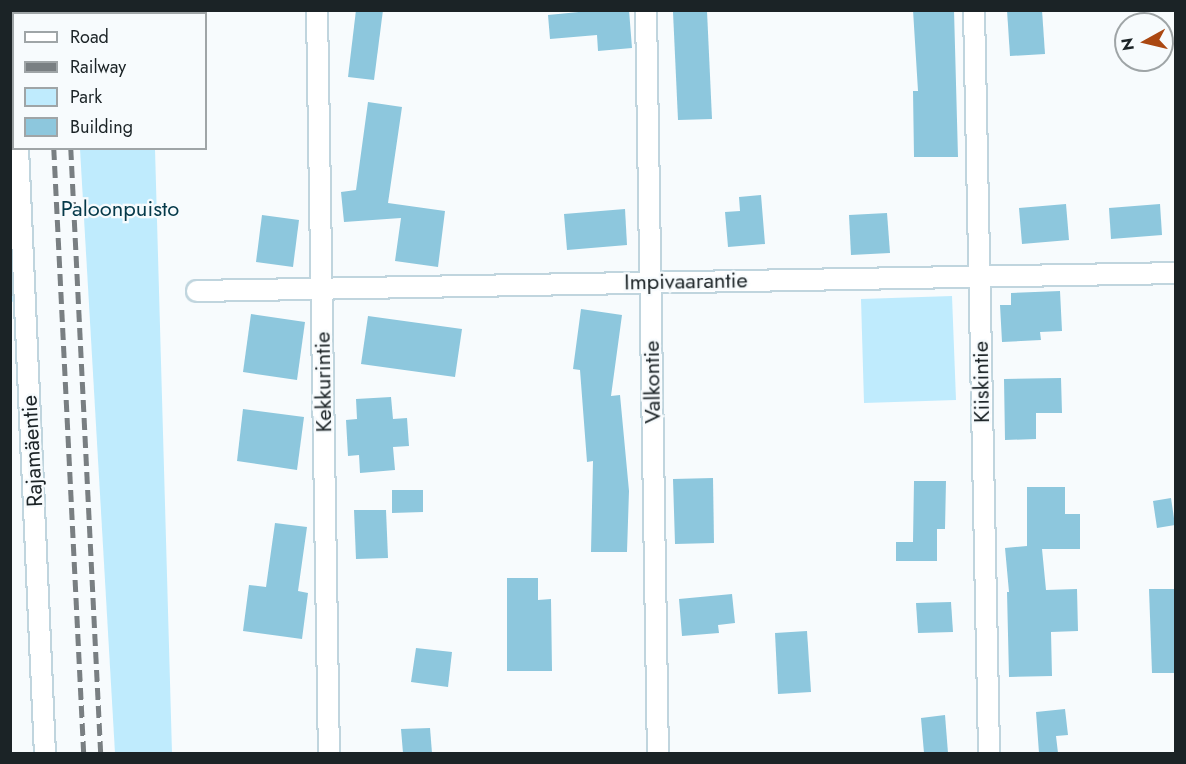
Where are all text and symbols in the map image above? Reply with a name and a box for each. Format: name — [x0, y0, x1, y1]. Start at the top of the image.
legend — [12, 12, 207, 150]
north arrow — [1114, 12, 1174, 72]
text: Road — [70, 24, 109, 50]
text: N — [1115, 36, 1140, 52]
text: Railway — [70, 54, 126, 80]
text: Park — [70, 84, 102, 110]
text: Building — [70, 114, 133, 140]
park label: Paloonpuisto — [61, 196, 179, 222]
street label: Impivaarantie — [624, 267, 748, 295]
street label: Kekkurintie — [309, 331, 337, 433]
street label: Valkontie — [638, 340, 666, 424]
street label: Kiiskintie — [967, 341, 995, 423]
street label: Rajamäentie — [16, 394, 48, 508]

